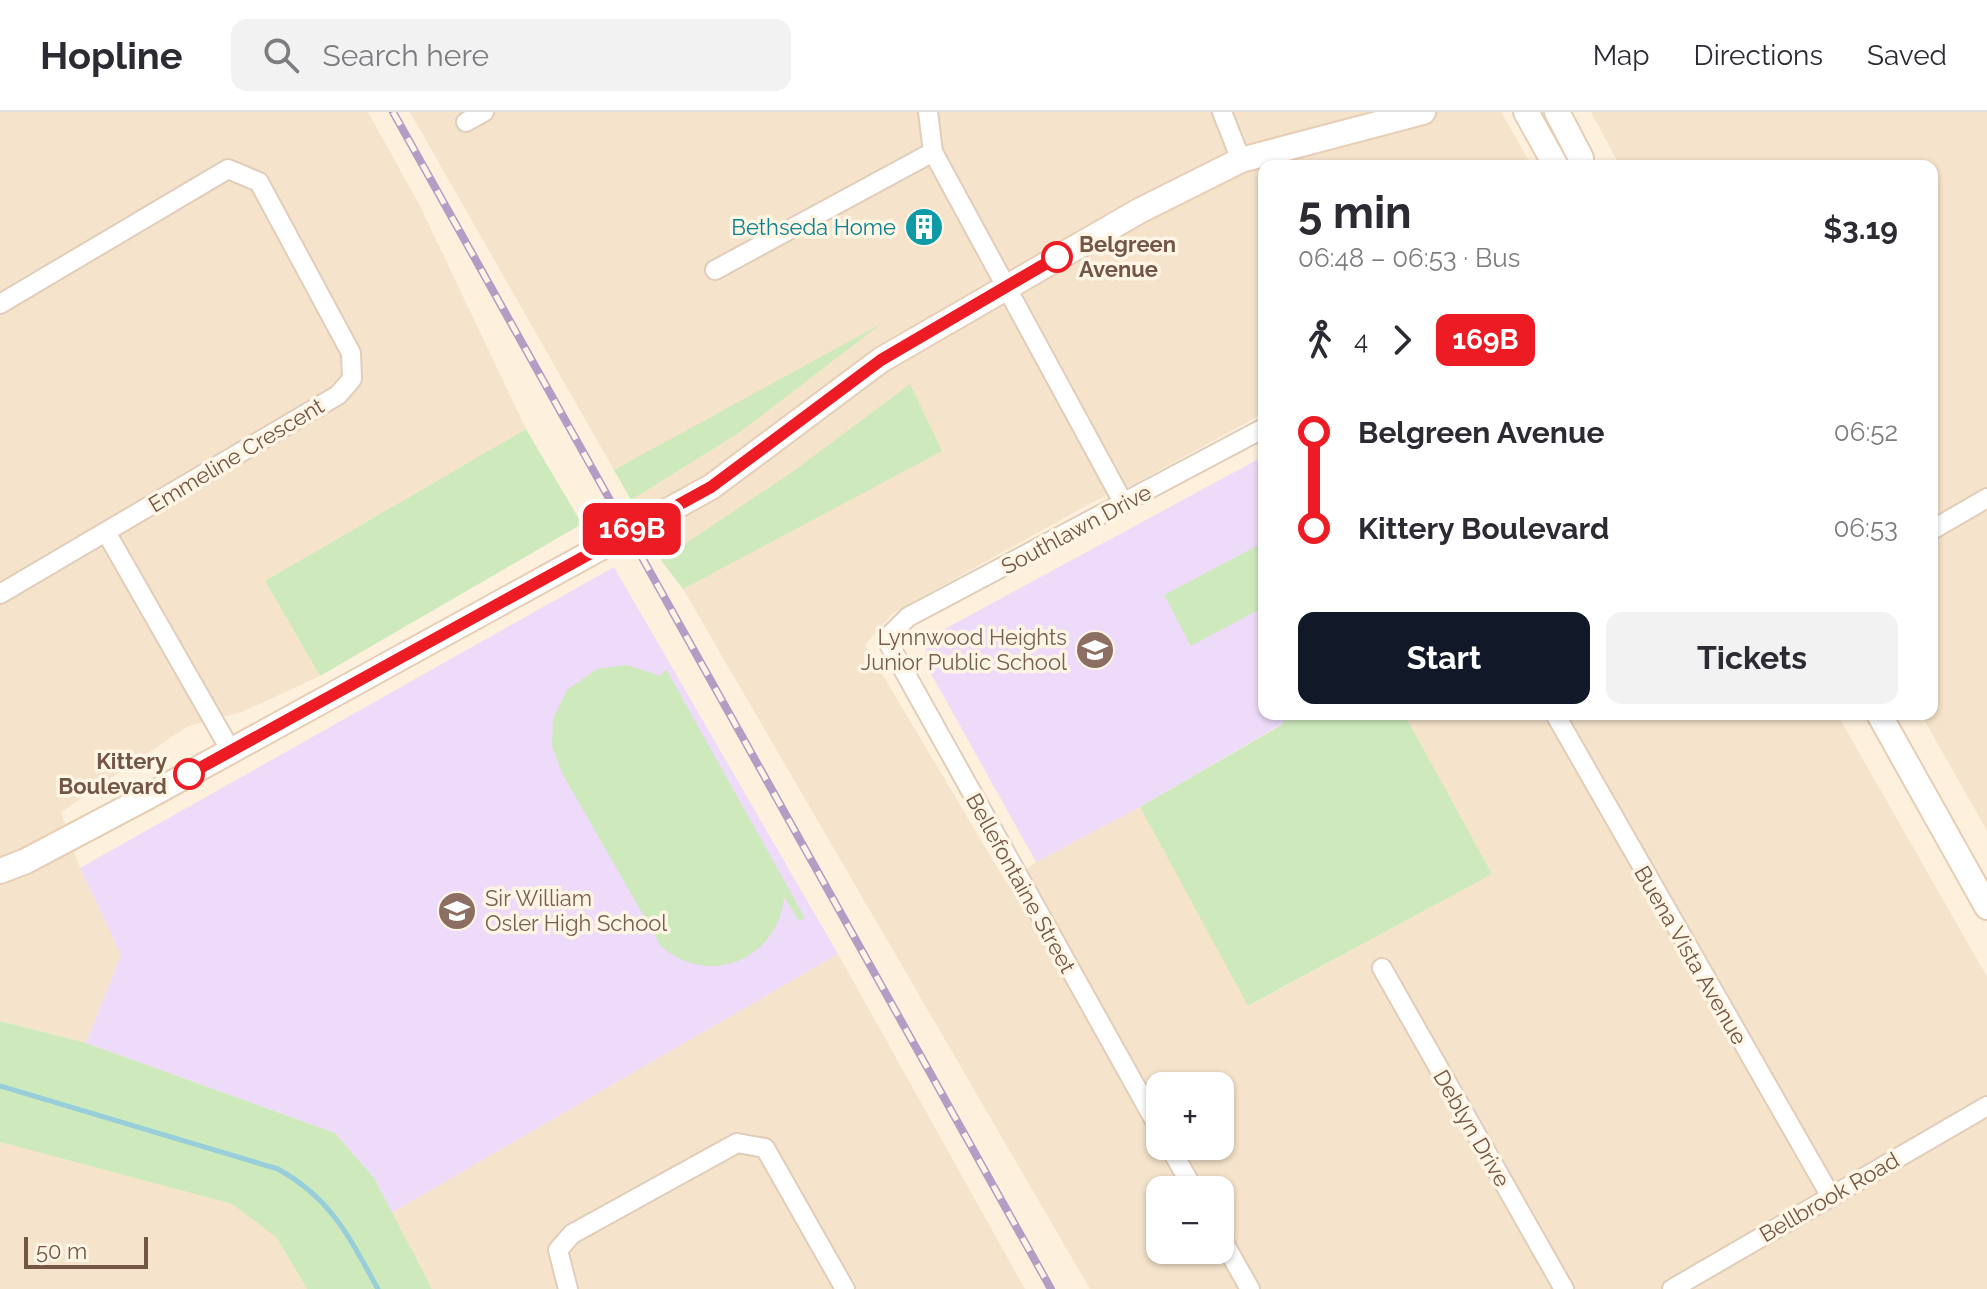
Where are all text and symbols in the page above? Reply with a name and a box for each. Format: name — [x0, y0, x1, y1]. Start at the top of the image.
search box — [231, 19, 791, 91]
text: Hopline — [40, 33, 183, 78]
icon: search — [259, 33, 303, 77]
text: Search here — [323, 38, 489, 73]
text: Map — [1593, 39, 1650, 72]
text: Directions — [1694, 39, 1823, 72]
text: Saved — [1867, 39, 1947, 72]
text: 5 min — [1298, 187, 1412, 238]
building icon: Bethseda Home — [903, 206, 945, 248]
text: $3.19 — [1823, 211, 1898, 246]
place label: Bethseda Home — [731, 214, 896, 240]
place label: Belgreen Avenue — [1079, 231, 1176, 282]
marker: Belgreen Avenue — [1042, 242, 1072, 272]
text: 06:48 – 06:53 · Bus — [1298, 243, 1520, 273]
icon: walk — [1298, 318, 1342, 362]
icon: forward — [1380, 318, 1424, 362]
text: 169B — [1452, 323, 1519, 356]
text: 4 — [1354, 325, 1368, 355]
street label: Emmeline Crescent — [144, 392, 329, 518]
text: Belgreen Avenue — [1358, 415, 1604, 450]
text: 06:52 — [1834, 417, 1898, 447]
street label: Southlawn Drive — [997, 478, 1156, 579]
line badge: 169B — [576, 503, 688, 555]
text: Kittery Boulevard — [1358, 511, 1609, 546]
text: 169B — [599, 512, 665, 545]
text: 06:53 — [1833, 513, 1898, 543]
button: Start — [1298, 612, 1590, 704]
button: Tickets — [1606, 612, 1898, 704]
place label: Lynnwood Heights Junior Public School — [861, 624, 1067, 675]
school or university icon: Lynnwood Heights Junior Public School — [1074, 629, 1116, 671]
place label: Kittery Boulevard — [58, 748, 167, 799]
marker: Kittery Boulevard — [174, 759, 204, 789]
street label: Bellefontaine Street — [961, 789, 1082, 978]
street label: Buena Vista Avenue — [1629, 861, 1753, 1049]
place label: Sir William Osler High School — [485, 885, 667, 936]
school or university icon: Sir William Osler High School — [436, 890, 478, 932]
street label: Deblyn Drive — [1428, 1065, 1516, 1191]
map controls — [1146, 1072, 1234, 1264]
button: + — [1146, 1072, 1234, 1160]
street label: Bellbrook Road — [1755, 1147, 1903, 1247]
button: − — [1146, 1176, 1234, 1264]
scale bar — [24, 1233, 148, 1269]
text: 50 m — [36, 1238, 87, 1264]

